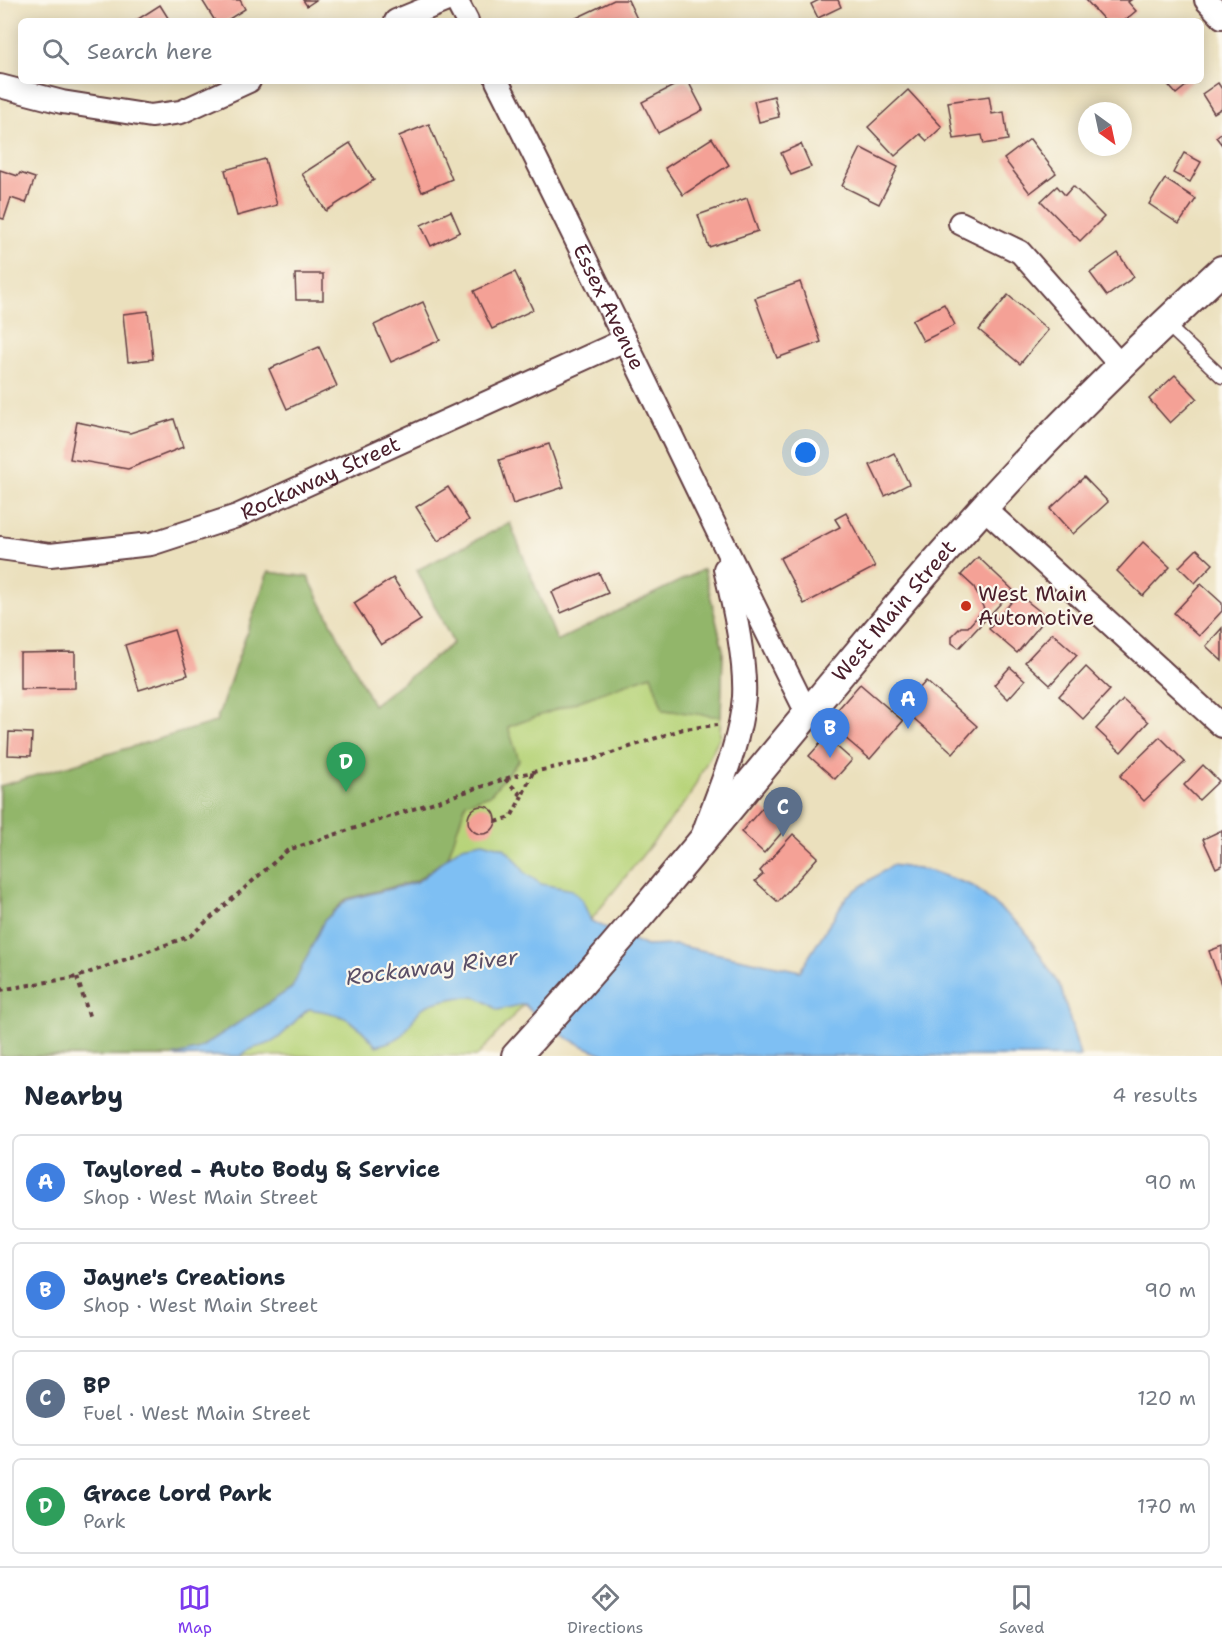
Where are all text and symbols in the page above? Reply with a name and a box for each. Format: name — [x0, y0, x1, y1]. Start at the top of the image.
search box — [18, 18, 1204, 84]
icon: search — [39, 35, 72, 68]
text: Search here — [87, 37, 213, 66]
north arrow — [1078, 102, 1132, 156]
street label: Essex Avenue — [566, 239, 651, 374]
street label: Rockaway Street — [236, 430, 405, 527]
your location — [791, 438, 820, 467]
street label: West Main Street — [826, 534, 962, 688]
place label: West Main Automotive — [978, 580, 1094, 632]
marker: West Main Automotive — [959, 599, 973, 613]
pin: A — [888, 680, 928, 729]
pin: B — [810, 708, 850, 758]
pin: D — [326, 742, 366, 792]
pin: C — [764, 788, 802, 837]
water label: Rockaway River — [344, 942, 520, 992]
text: Nearby — [24, 1078, 123, 1113]
text: 4 results — [1112, 1082, 1198, 1108]
text: Taylored - Auto Body & Service — [83, 1155, 440, 1184]
text: A — [38, 1169, 53, 1195]
text: 90 m — [1144, 1169, 1196, 1195]
text: Shop · West Main Street — [83, 1184, 318, 1210]
text: Jayne's Creations — [83, 1263, 285, 1292]
text: B — [39, 1277, 52, 1303]
text: 90 m — [1144, 1277, 1196, 1303]
text: Shop · West Main Street — [83, 1292, 318, 1318]
text: BP — [83, 1371, 111, 1400]
text: C — [39, 1385, 52, 1411]
text: 120 m — [1137, 1385, 1196, 1411]
text: Fuel · West Main Street — [83, 1400, 311, 1426]
text: Grace Lord Park — [83, 1479, 272, 1508]
text: D — [38, 1493, 53, 1519]
text: 170 m — [1137, 1493, 1196, 1519]
text: Park — [83, 1508, 126, 1534]
tab: Map — [178, 1581, 212, 1638]
tab: Directions — [567, 1581, 644, 1638]
tab: Saved — [999, 1581, 1044, 1638]

